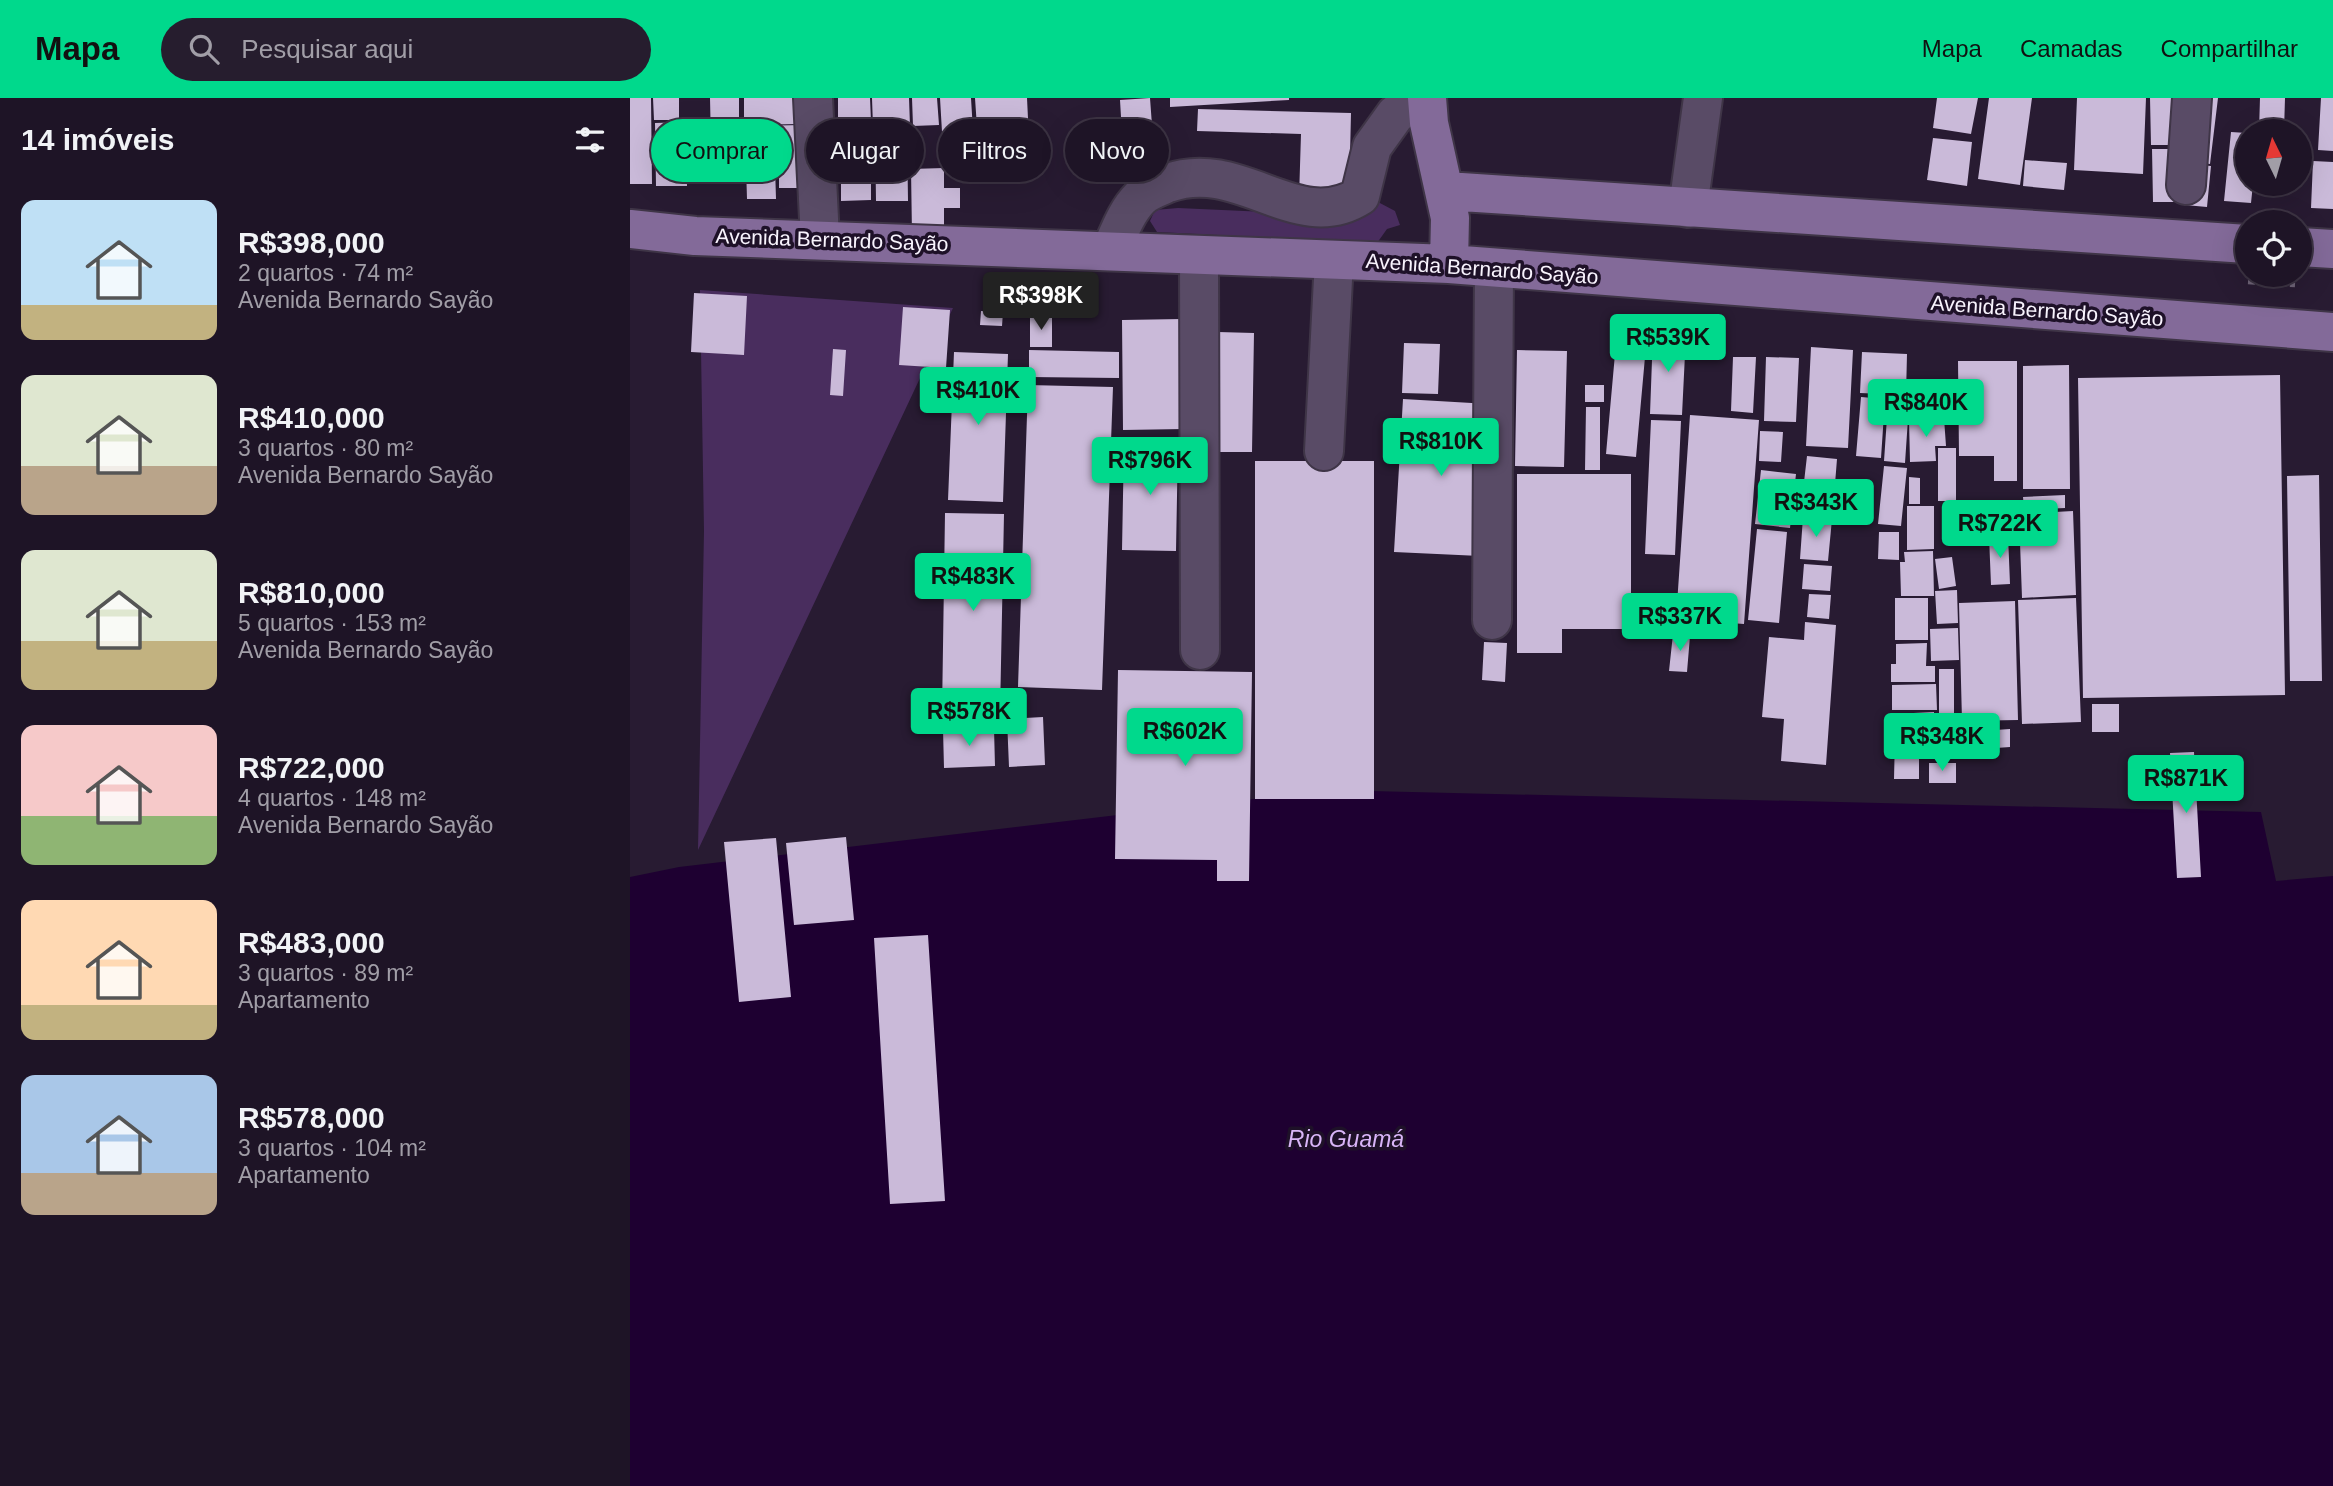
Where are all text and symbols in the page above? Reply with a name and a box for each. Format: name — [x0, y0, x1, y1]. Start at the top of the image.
search box — [161, 18, 651, 81]
text: Mapa — [35, 30, 119, 67]
icon: search — [185, 30, 223, 68]
text: Pesquisar aqui — [241, 34, 413, 64]
text: Mapa — [1922, 35, 1982, 62]
text: Camadas — [2020, 35, 2123, 62]
text: Compartilhar — [2161, 35, 2298, 62]
chip: Comprar — [651, 119, 792, 182]
chip: Alugar — [806, 119, 924, 182]
chip: Filtros — [938, 119, 1051, 182]
chip: Novo — [1065, 119, 1169, 182]
north arrow — [2235, 119, 2312, 196]
map controls — [2235, 119, 2312, 287]
icon: filters — [571, 121, 609, 159]
text: 14 imóveis — [21, 123, 174, 156]
button: locate — [2235, 210, 2312, 287]
street label: Avenida Bernardo Sayão — [715, 224, 949, 255]
text: R$398,000 — [238, 226, 385, 259]
icon: home — [77, 228, 161, 312]
street label: Avenida Bernardo Sayão — [1365, 249, 1599, 288]
text: 2 quartos · 74 m² — [238, 260, 413, 286]
pin: R$398K — [984, 272, 1098, 332]
text: R$398K — [999, 282, 1083, 308]
text: Avenida Bernardo Sayão — [238, 287, 493, 313]
street label: Avenida Bernardo Sayão — [1930, 291, 2164, 330]
pin: R$539K — [1611, 314, 1725, 374]
text: R$539K — [1626, 324, 1710, 350]
pin: R$410K — [921, 368, 1035, 427]
text: R$410K — [936, 377, 1020, 403]
pin: R$840K — [1869, 380, 1983, 439]
text: R$840K — [1884, 389, 1968, 415]
text: R$410,000 — [238, 401, 385, 434]
icon: home — [77, 403, 161, 487]
pin: R$810K — [1384, 418, 1498, 478]
text: R$810K — [1399, 428, 1483, 454]
text: 3 quartos · 80 m² — [238, 435, 413, 461]
pin: R$796K — [1093, 438, 1207, 497]
text: R$796K — [1108, 447, 1192, 473]
text: Avenida Bernardo Sayão — [238, 462, 493, 488]
pin: R$343K — [1759, 480, 1873, 539]
text: R$343K — [1774, 489, 1858, 515]
pin: R$722K — [1943, 500, 2057, 560]
text: R$722K — [1958, 510, 2042, 536]
pin: R$483K — [916, 554, 1030, 613]
text: R$483K — [931, 563, 1015, 589]
text: R$810,000 — [238, 576, 385, 609]
icon: home — [77, 578, 161, 662]
pin: R$337K — [1623, 594, 1737, 653]
text: R$337K — [1638, 603, 1722, 629]
text: 5 quartos · 153 m² — [238, 610, 426, 636]
text: Avenida Bernardo Sayão — [238, 637, 493, 663]
pin: R$578K — [912, 688, 1026, 748]
text: R$578K — [927, 698, 1011, 724]
pin: R$602K — [1128, 708, 1242, 768]
pin: R$348K — [1885, 714, 1999, 773]
text: R$602K — [1143, 718, 1227, 744]
text: R$348K — [1900, 723, 1984, 749]
text: R$722,000 — [238, 751, 385, 784]
icon: home — [77, 753, 161, 837]
pin: R$871K — [2129, 756, 2243, 815]
text: R$871K — [2144, 765, 2228, 791]
text: 4 quartos · 148 m² — [238, 785, 426, 811]
text: Avenida Bernardo Sayão — [238, 812, 493, 838]
text: R$483,000 — [238, 926, 385, 959]
icon: home — [77, 928, 161, 1012]
text: 3 quartos · 89 m² — [238, 960, 413, 986]
text: Apartamento — [238, 987, 370, 1013]
text: R$578,000 — [238, 1101, 385, 1134]
icon: home — [77, 1103, 161, 1187]
water label: Rio Guamá — [1288, 1126, 1404, 1152]
text: 3 quartos · 104 m² — [238, 1135, 426, 1161]
text: Apartamento — [238, 1162, 370, 1188]

